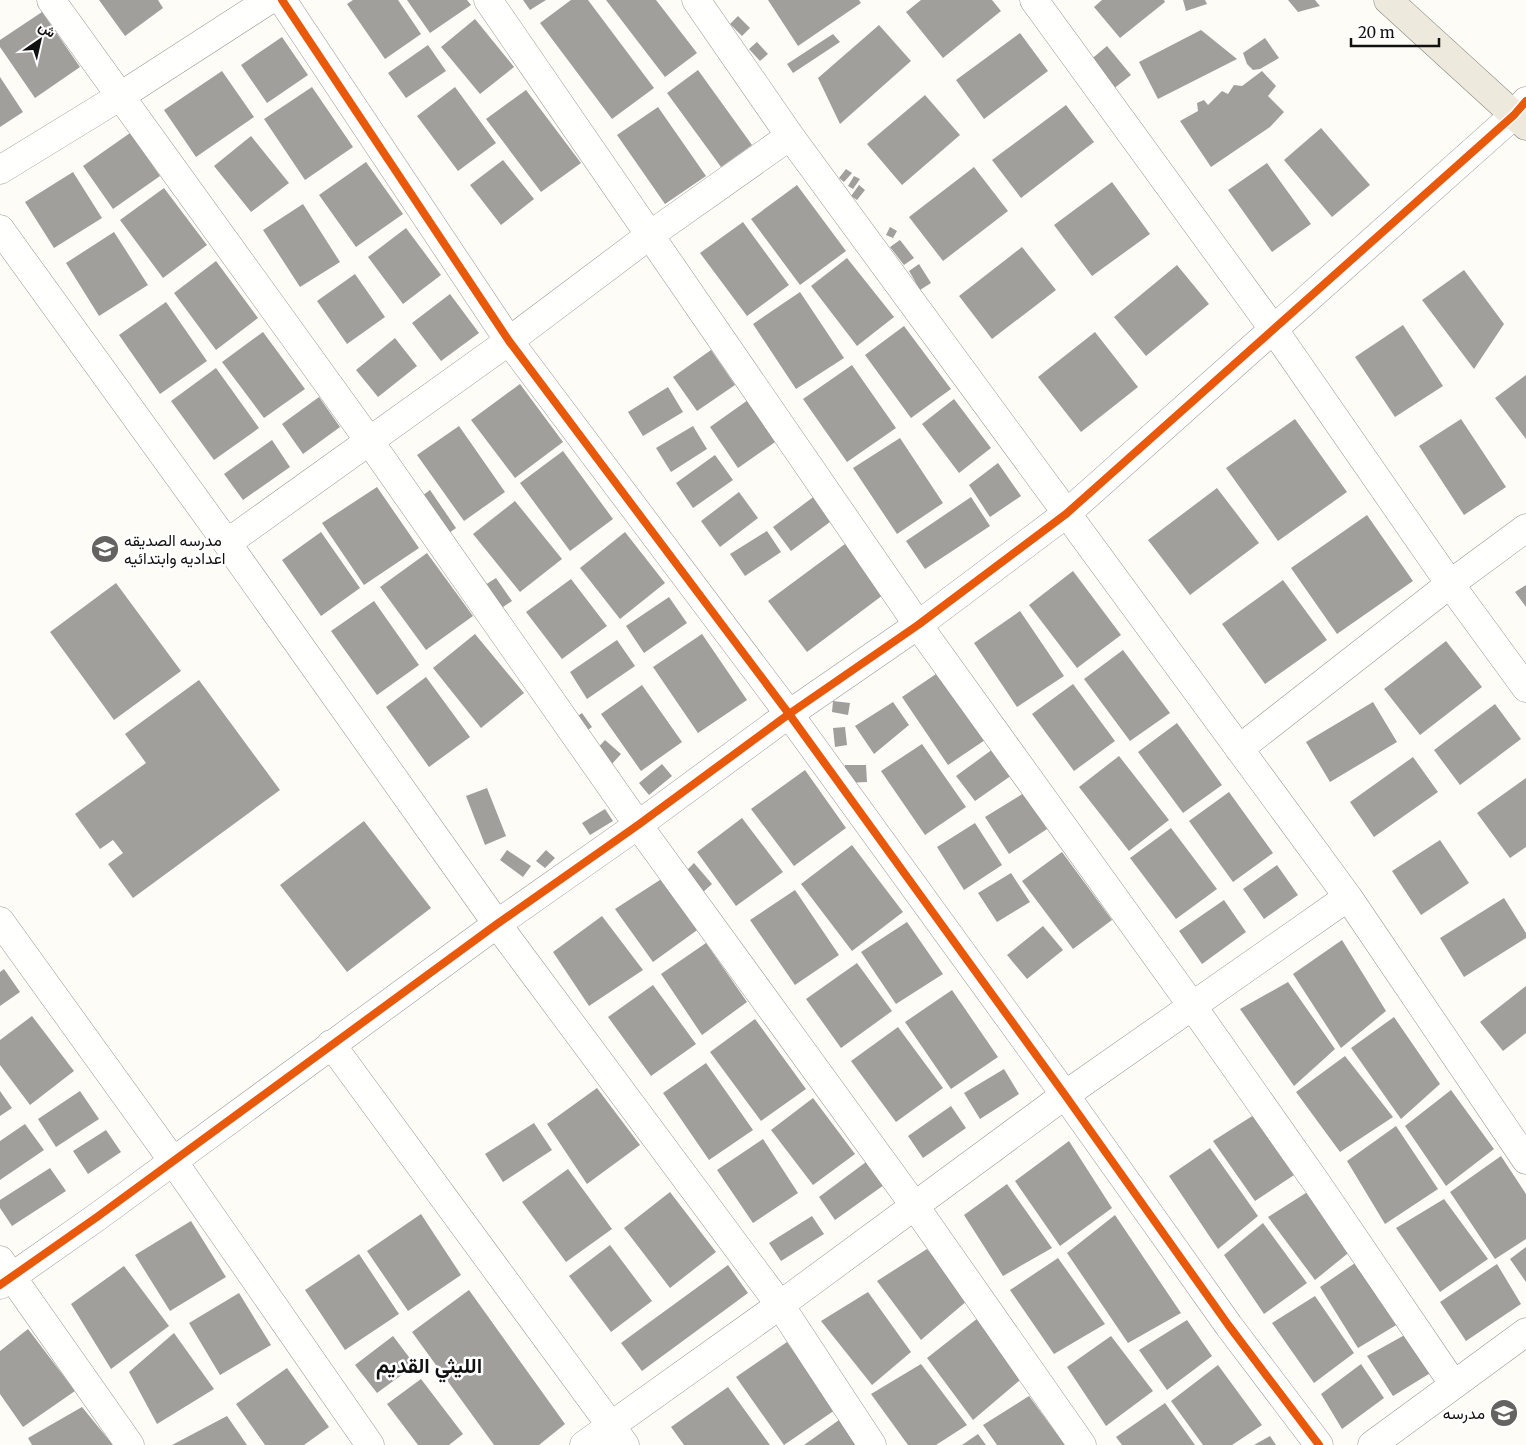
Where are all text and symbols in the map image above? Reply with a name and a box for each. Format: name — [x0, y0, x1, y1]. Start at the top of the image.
north arrow — [15, 15, 65, 65]
scale bar — [1351, 15, 1438, 47]
text: ش — [35, 17, 59, 41]
text: 20 m — [1358, 23, 1395, 42]
place label: مدرسه الصديقه اعداديه وابتدائيه — [124, 530, 226, 569]
school or university icon: مدرسه الصديقه اعداديه وابتدائيه — [90, 534, 120, 564]
district label: الليثي القديم — [376, 1352, 482, 1383]
school or university icon: مدرسه — [1489, 1398, 1519, 1428]
place label: مدرسه — [1443, 1403, 1485, 1424]

